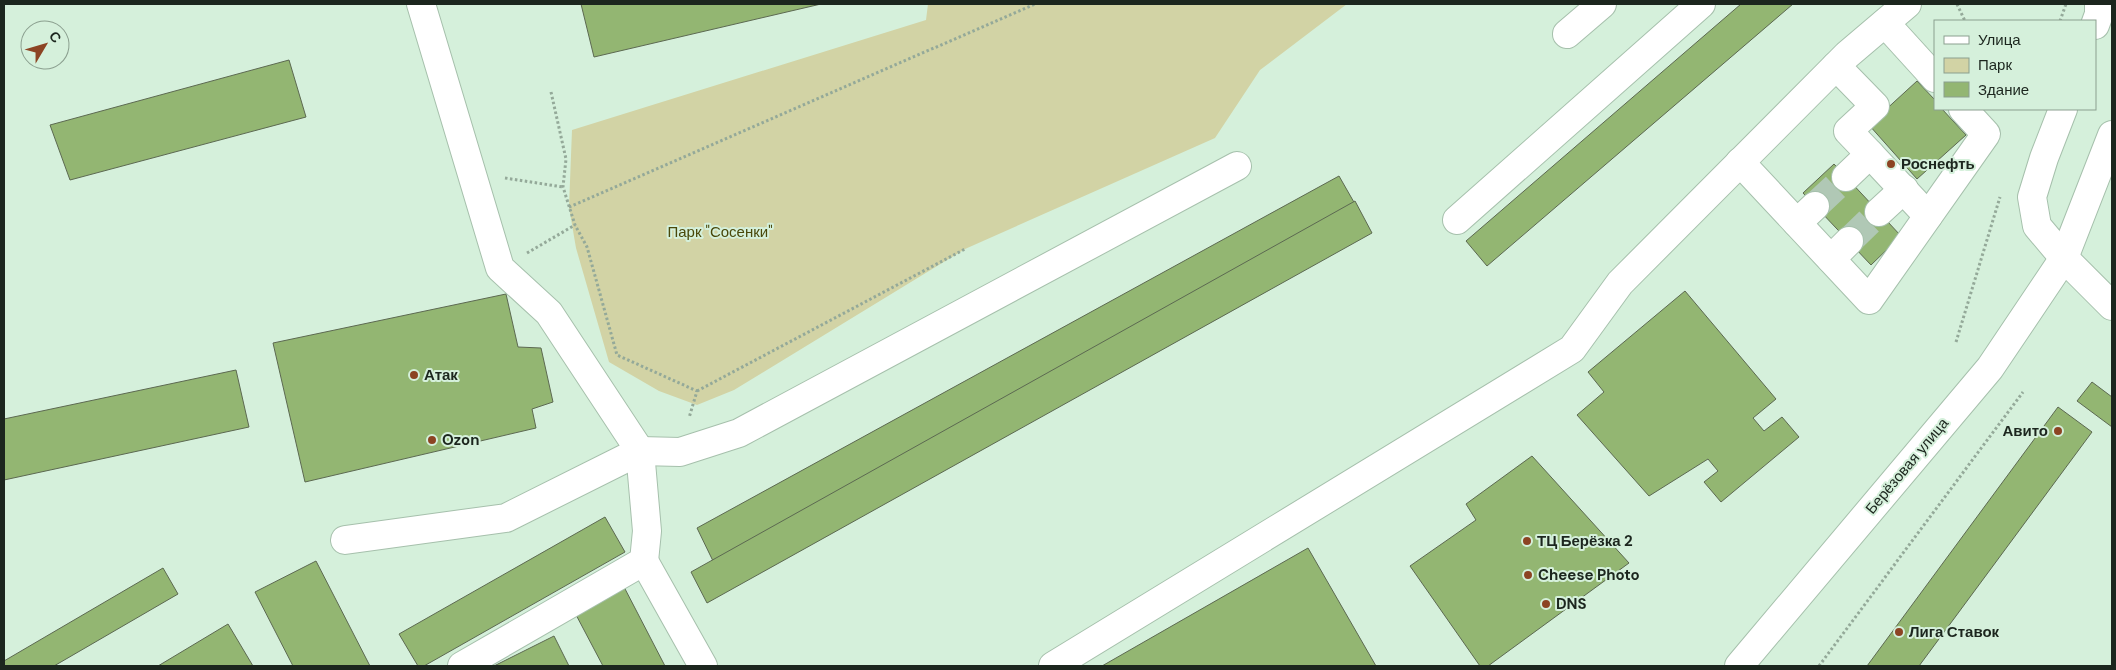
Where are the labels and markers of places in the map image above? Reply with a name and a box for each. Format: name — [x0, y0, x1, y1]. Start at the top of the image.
place label: Роснефть — [1901, 154, 1975, 174]
marker: Роснефть — [1885, 158, 1897, 170]
place label: Атак — [424, 365, 458, 385]
marker: Атак — [408, 369, 420, 381]
place label: Авито — [2002, 421, 2048, 441]
marker: Авито — [2052, 425, 2064, 437]
place label: Ozon — [442, 430, 480, 450]
marker: Ozon — [426, 434, 438, 446]
place label: ТЦ Берёзка 2 — [1537, 531, 1633, 551]
marker: ТЦ Берёзка 2 — [1521, 535, 1533, 547]
place label: Cheese Photo — [1538, 565, 1640, 585]
marker: Cheese Photo — [1522, 569, 1534, 581]
place label: DNS — [1556, 594, 1587, 614]
marker: DNS — [1540, 598, 1552, 610]
place label: Лига Ставок — [1909, 622, 2000, 642]
marker: Лига Ставок — [1893, 626, 1905, 638]

